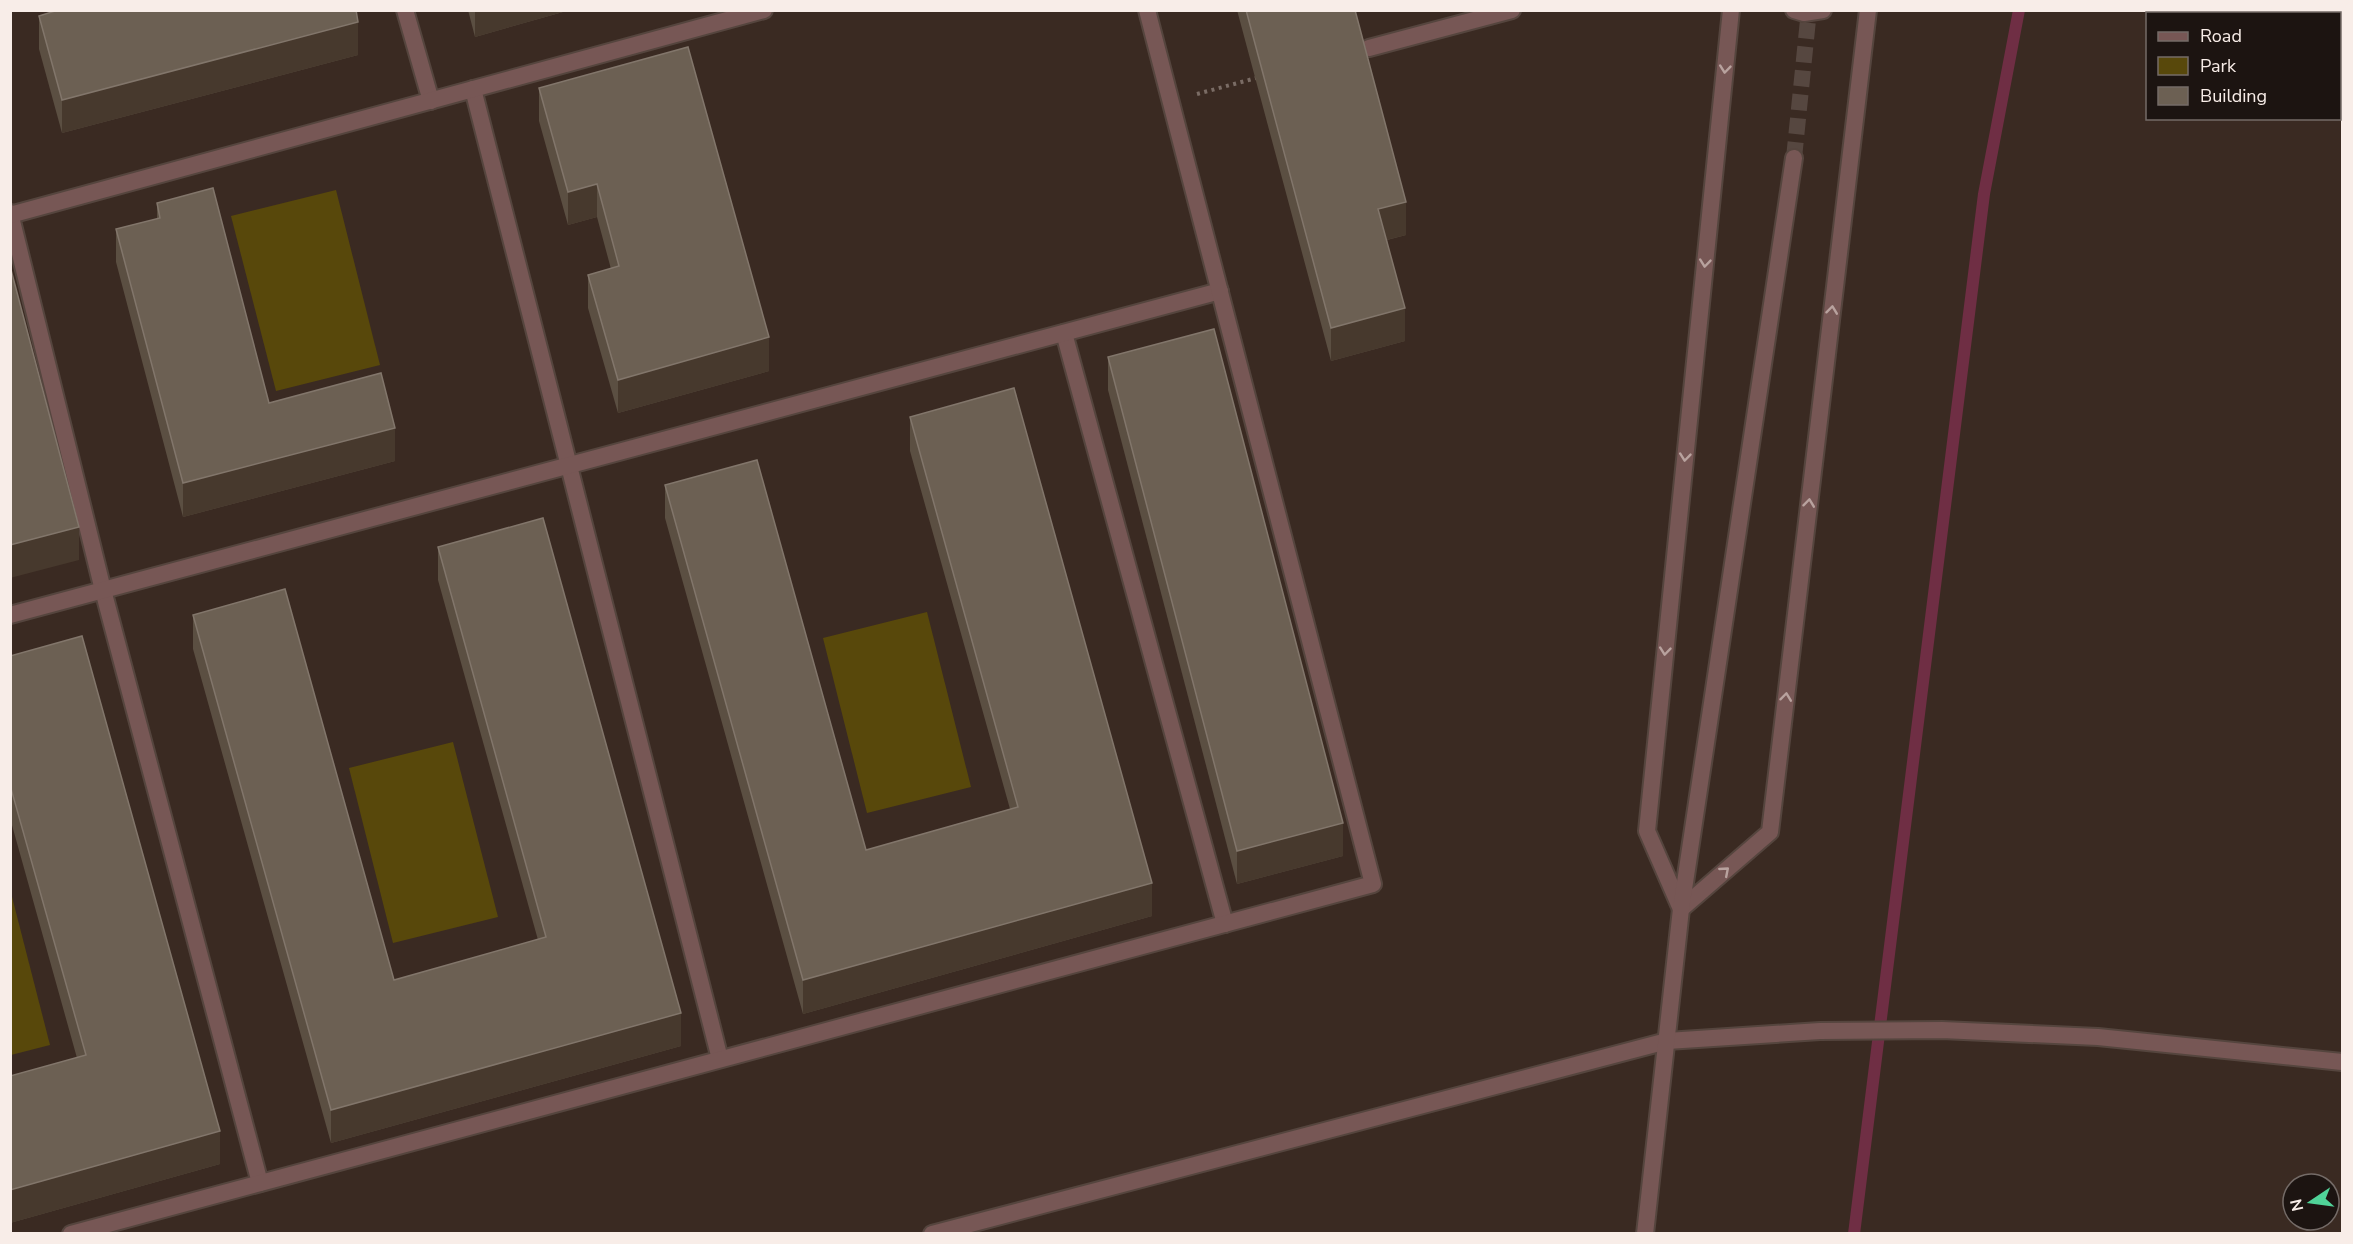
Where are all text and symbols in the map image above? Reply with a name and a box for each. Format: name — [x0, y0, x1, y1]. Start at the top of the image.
legend — [2146, 12, 2341, 120]
text: Road — [2200, 24, 2242, 48]
text: Park — [2200, 54, 2237, 78]
one-way arrow — [1719, 64, 1732, 73]
text: Building — [2200, 84, 2267, 108]
one-way arrow — [1699, 258, 1712, 267]
one-way arrow — [1825, 305, 1838, 314]
one-way arrow — [1679, 452, 1692, 461]
one-way arrow — [1802, 499, 1815, 508]
one-way arrow — [1659, 646, 1672, 655]
one-way arrow — [1779, 692, 1792, 701]
one-way arrow — [1718, 867, 1729, 878]
north arrow — [2281, 1172, 2341, 1232]
text: N — [2285, 1197, 2309, 1213]

